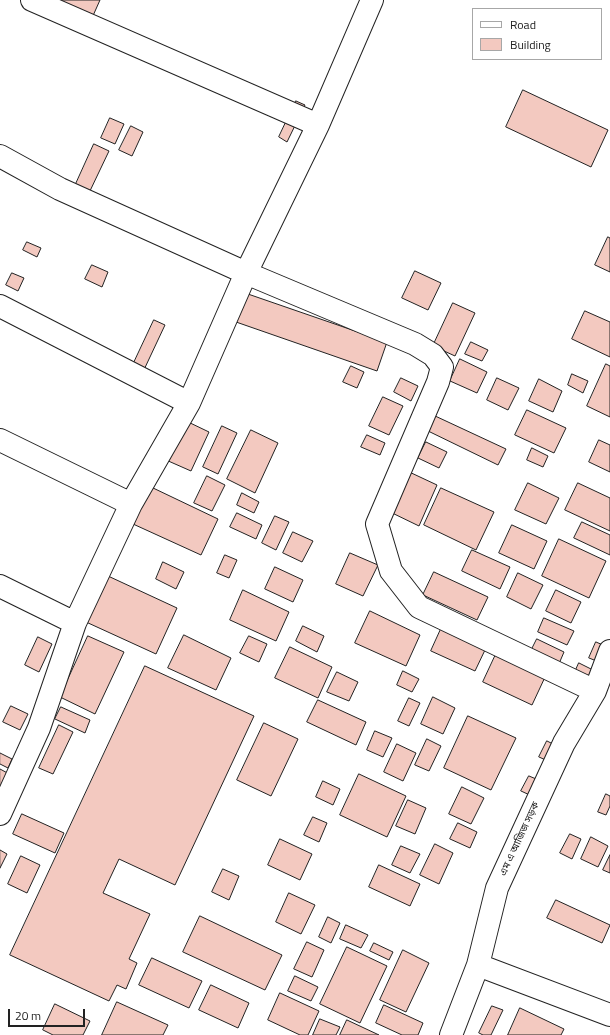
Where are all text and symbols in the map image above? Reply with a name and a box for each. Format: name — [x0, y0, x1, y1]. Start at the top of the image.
legend — [472, 8, 602, 60]
text: Road — [510, 15, 536, 34]
text: Building — [510, 35, 551, 54]
street label: এম এ আজিজ সড়ক — [498, 800, 542, 878]
scale bar — [10, 1001, 87, 1027]
text: 20 m — [15, 1006, 41, 1025]

